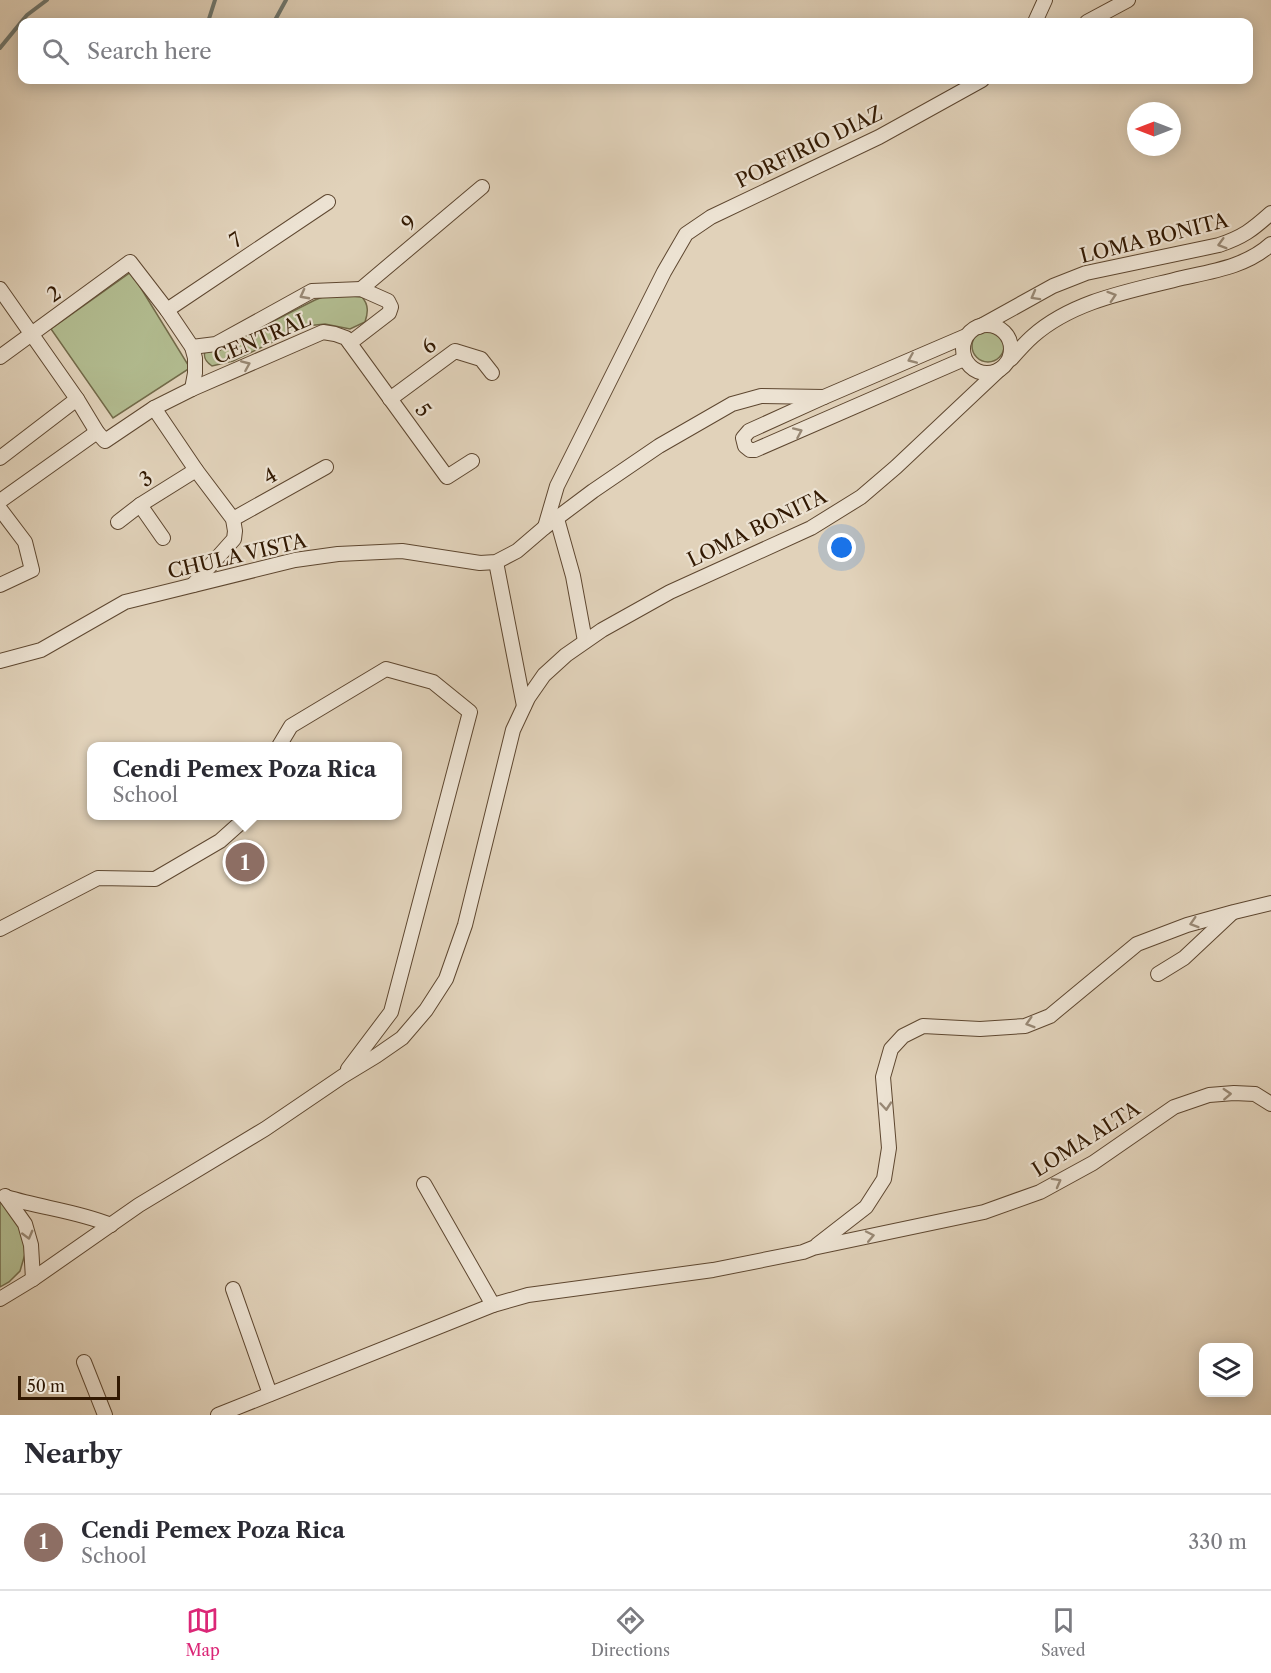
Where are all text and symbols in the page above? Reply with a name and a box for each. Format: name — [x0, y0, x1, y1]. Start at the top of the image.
search box — [18, 18, 1253, 84]
icon: search — [39, 35, 72, 68]
text: Search here — [87, 38, 212, 65]
street label: PORFIRIO DIAZ — [732, 101, 886, 193]
north arrow — [1127, 102, 1181, 156]
street label: LOMA BONITA — [1077, 208, 1232, 268]
street label: 9 — [397, 210, 421, 236]
street label: 7 — [225, 227, 247, 253]
one-way arrow — [1217, 236, 1227, 249]
street label: 2 — [42, 281, 66, 307]
one-way arrow — [299, 288, 310, 299]
one-way arrow — [1031, 289, 1041, 300]
one-way arrow — [1106, 291, 1117, 303]
street label: CENTRAL — [210, 307, 314, 369]
street label: 6 — [417, 333, 441, 359]
one-way arrow — [907, 352, 918, 364]
one-way arrow — [240, 361, 251, 373]
street label: 5 — [410, 399, 436, 421]
one-way arrow — [791, 427, 802, 439]
street label: 4 — [259, 463, 281, 489]
street label: 3 — [135, 466, 157, 492]
street label: LOMA BONITA — [683, 483, 832, 572]
street label: CHULA VISTA — [165, 528, 310, 584]
your location — [827, 533, 856, 562]
popup — [87, 742, 402, 820]
text: Cendi Pemex Poza Rica — [113, 756, 376, 783]
text: School — [113, 783, 178, 807]
pin: 1 — [226, 840, 264, 884]
one-way arrow — [1189, 916, 1200, 928]
one-way arrow — [1025, 1016, 1036, 1028]
one-way arrow — [1223, 1087, 1232, 1100]
street label: LOMA ALTA — [1028, 1096, 1145, 1182]
one-way arrow — [879, 1102, 892, 1111]
one-way arrow — [1051, 1178, 1061, 1190]
one-way arrow — [21, 1229, 34, 1239]
one-way arrow — [865, 1230, 875, 1243]
map controls — [1199, 1343, 1253, 1397]
button: layers — [1199, 1343, 1253, 1397]
scale bar — [18, 1373, 120, 1400]
text: 50 m — [27, 1376, 65, 1396]
text: Nearby — [24, 1438, 122, 1470]
text: Cendi Pemex Poza Rica — [81, 1517, 345, 1544]
text: 1 — [39, 1530, 48, 1554]
text: 330 m — [1188, 1530, 1247, 1554]
text: School — [81, 1544, 146, 1568]
tab: Map — [186, 1604, 220, 1660]
tab: Directions — [591, 1604, 670, 1660]
tab: Saved — [1041, 1604, 1085, 1660]

